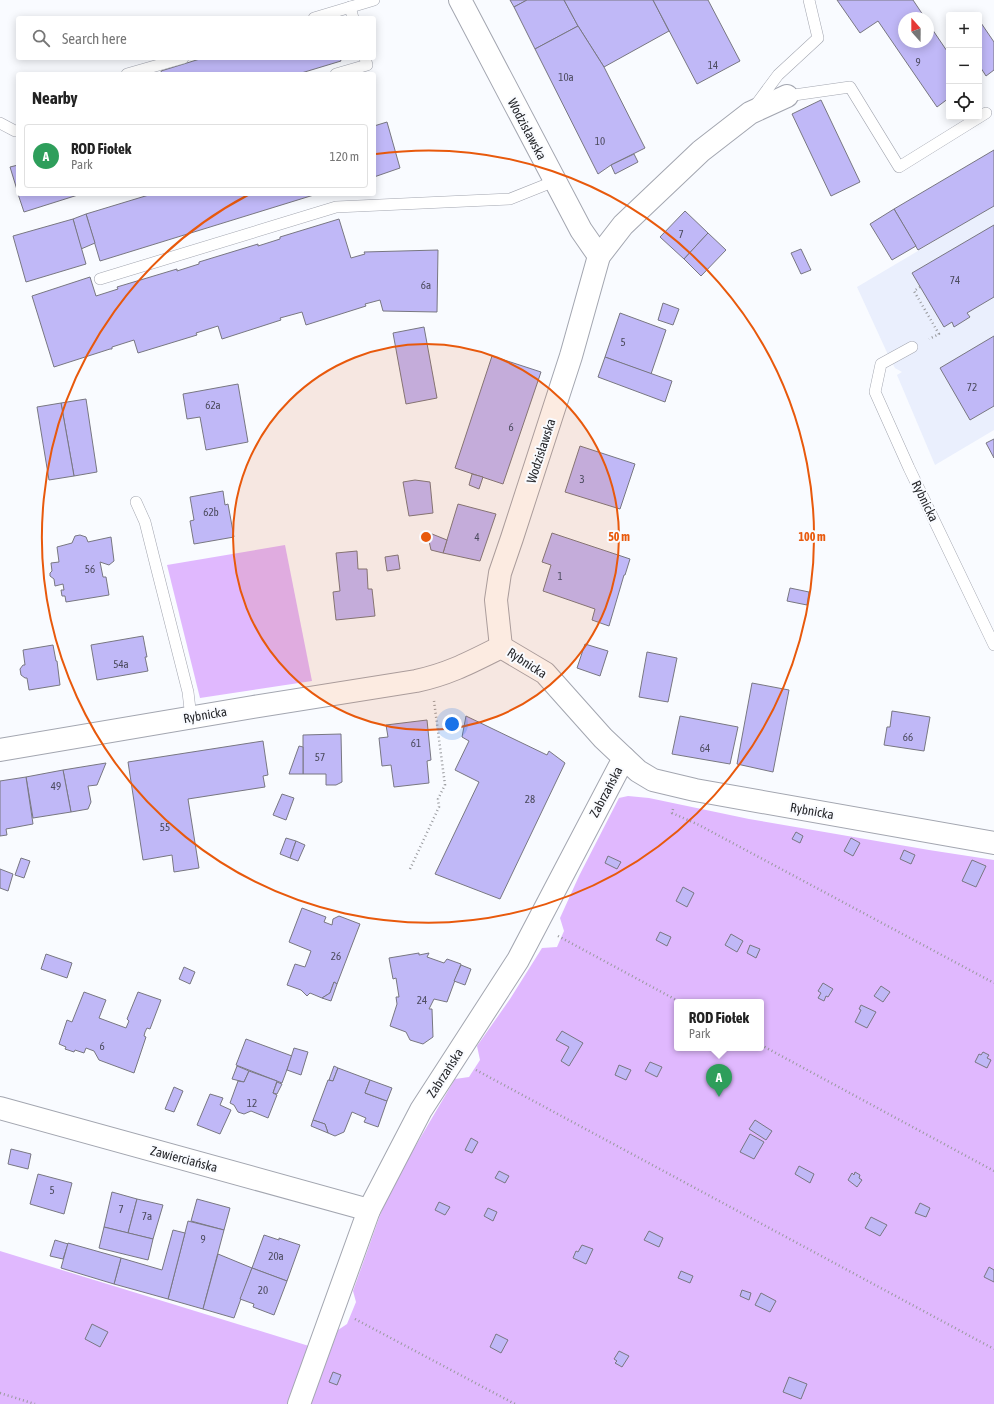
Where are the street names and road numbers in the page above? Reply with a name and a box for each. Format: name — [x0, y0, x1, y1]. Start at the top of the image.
street label: Wodzisławska — [505, 96, 549, 162]
street label: Wodzisławska — [523, 417, 559, 485]
street label: Rybnicka — [909, 478, 941, 524]
street label: Rybnicka — [505, 645, 549, 681]
street label: Rybnicka — [182, 704, 228, 726]
street label: Zabrzańska — [586, 764, 626, 820]
street label: Rybnicka — [789, 800, 835, 822]
street label: Zabrzańska — [424, 1046, 466, 1100]
street label: Zawierciańska — [149, 1143, 219, 1175]

